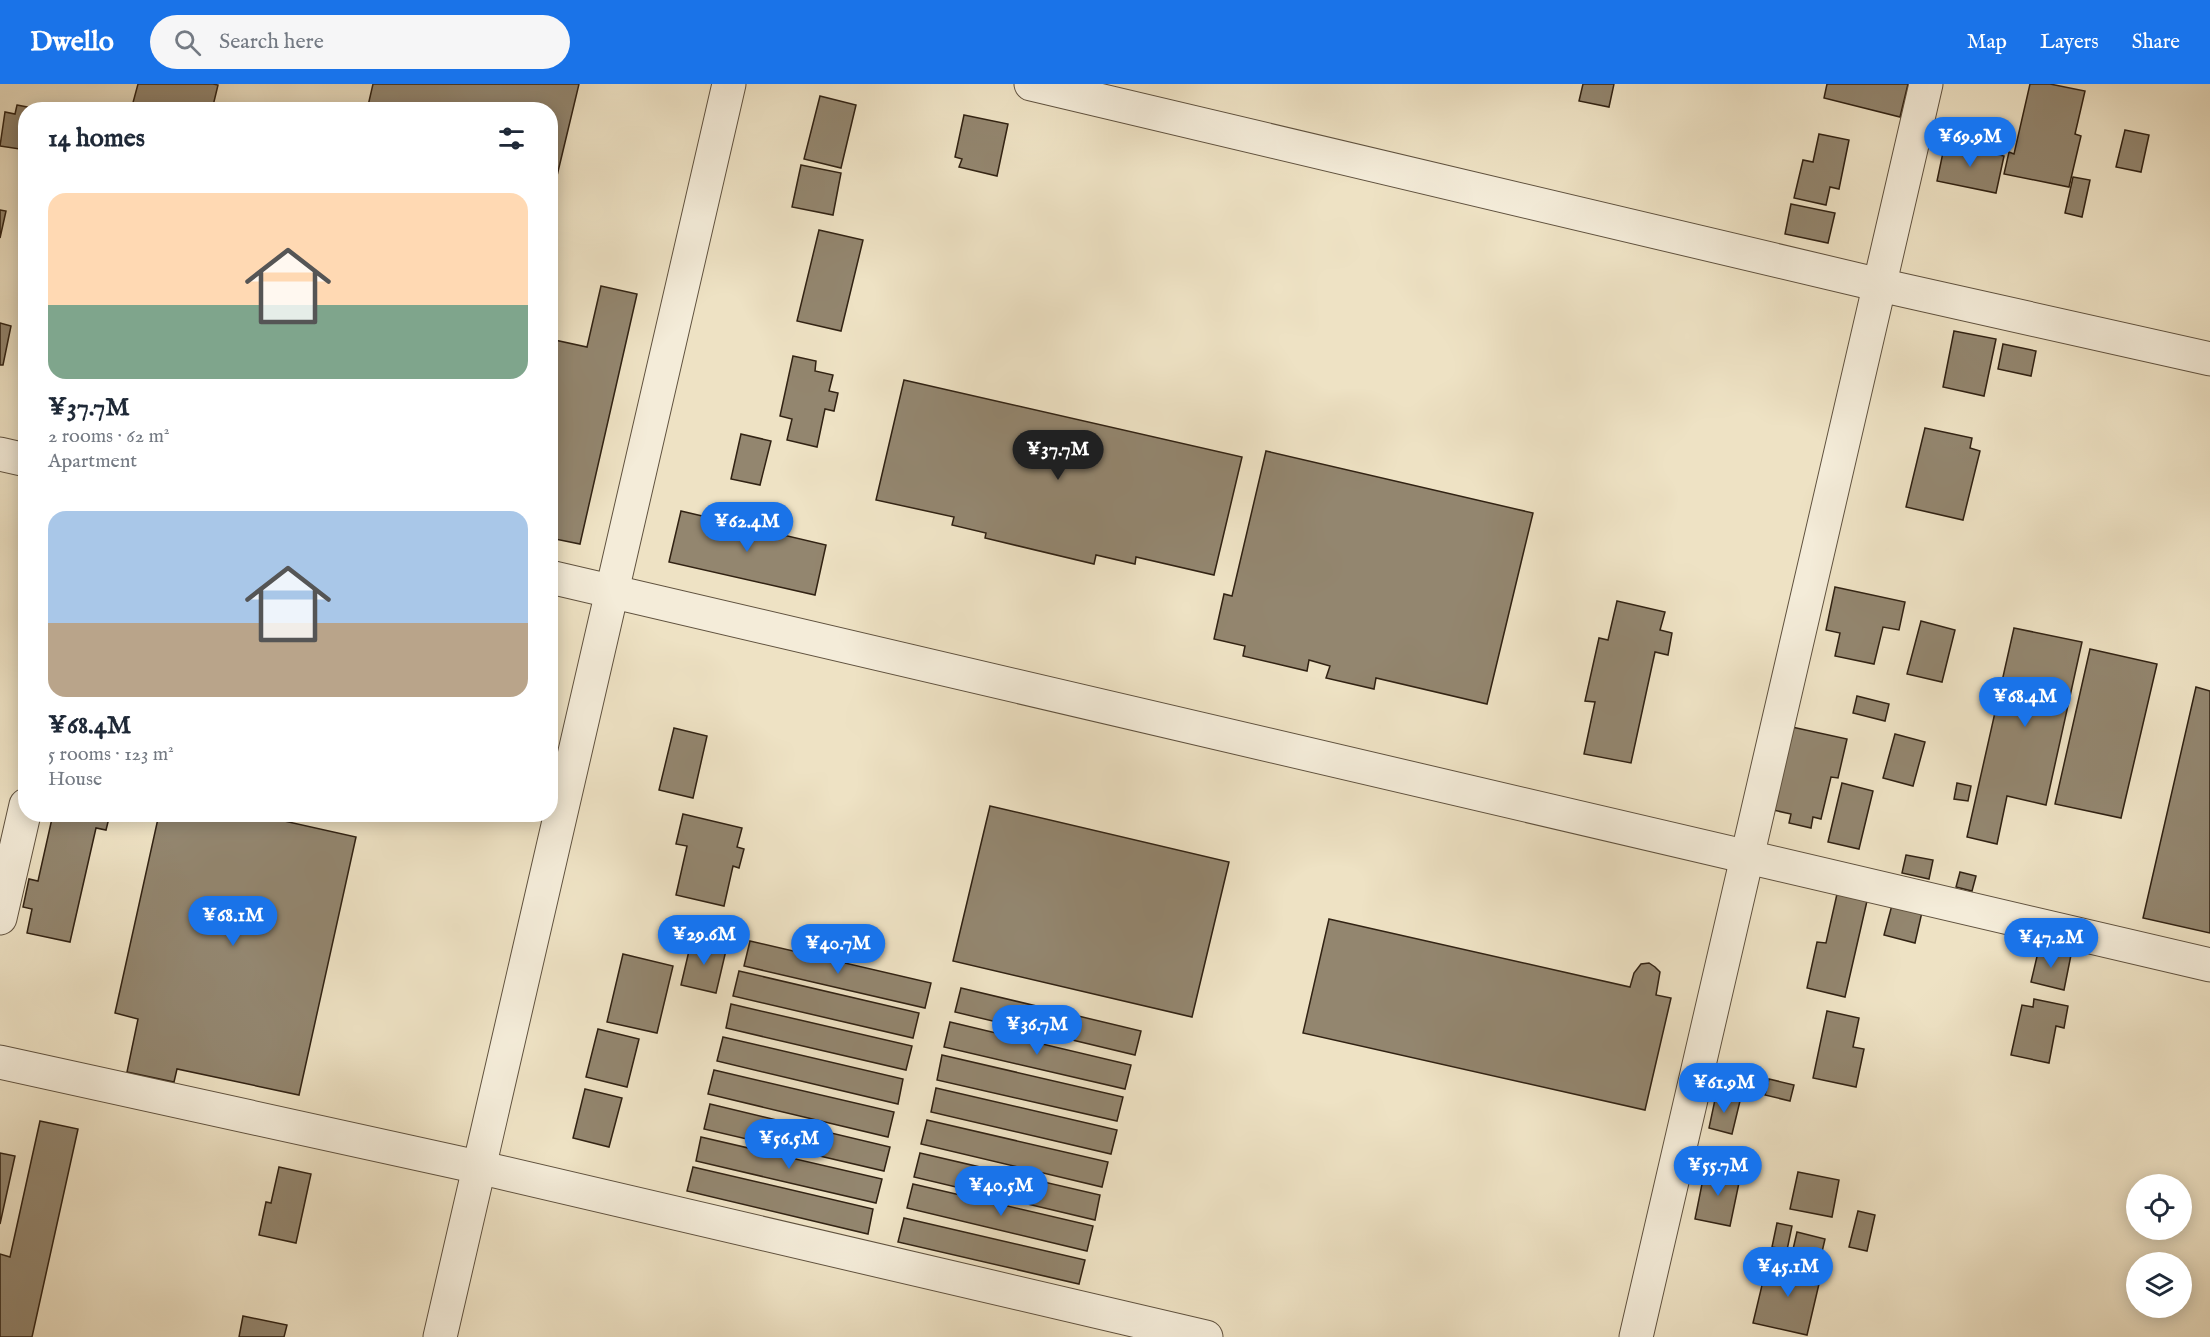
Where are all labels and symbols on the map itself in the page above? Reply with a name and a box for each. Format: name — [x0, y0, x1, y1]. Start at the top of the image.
pin: ¥69.9M — [1921, 117, 2019, 168]
pin: ¥37.7M — [1009, 430, 1107, 481]
pin: ¥62.4M — [698, 502, 796, 553]
pin: ¥68.4M — [1976, 677, 2074, 728]
pin: ¥68.1M — [184, 896, 282, 947]
pin: ¥29.6M — [655, 915, 753, 966]
pin: ¥47.2M — [2002, 918, 2100, 969]
pin: ¥40.7M — [789, 924, 887, 975]
pin: ¥36.7M — [988, 1005, 1086, 1056]
pin: ¥61.9M — [1675, 1063, 1773, 1114]
pin: ¥56.5M — [740, 1119, 838, 1170]
pin: ¥55.7M — [1669, 1146, 1767, 1197]
pin: ¥40.5M — [952, 1166, 1050, 1217]
pin: ¥45.1M — [1739, 1247, 1837, 1298]

